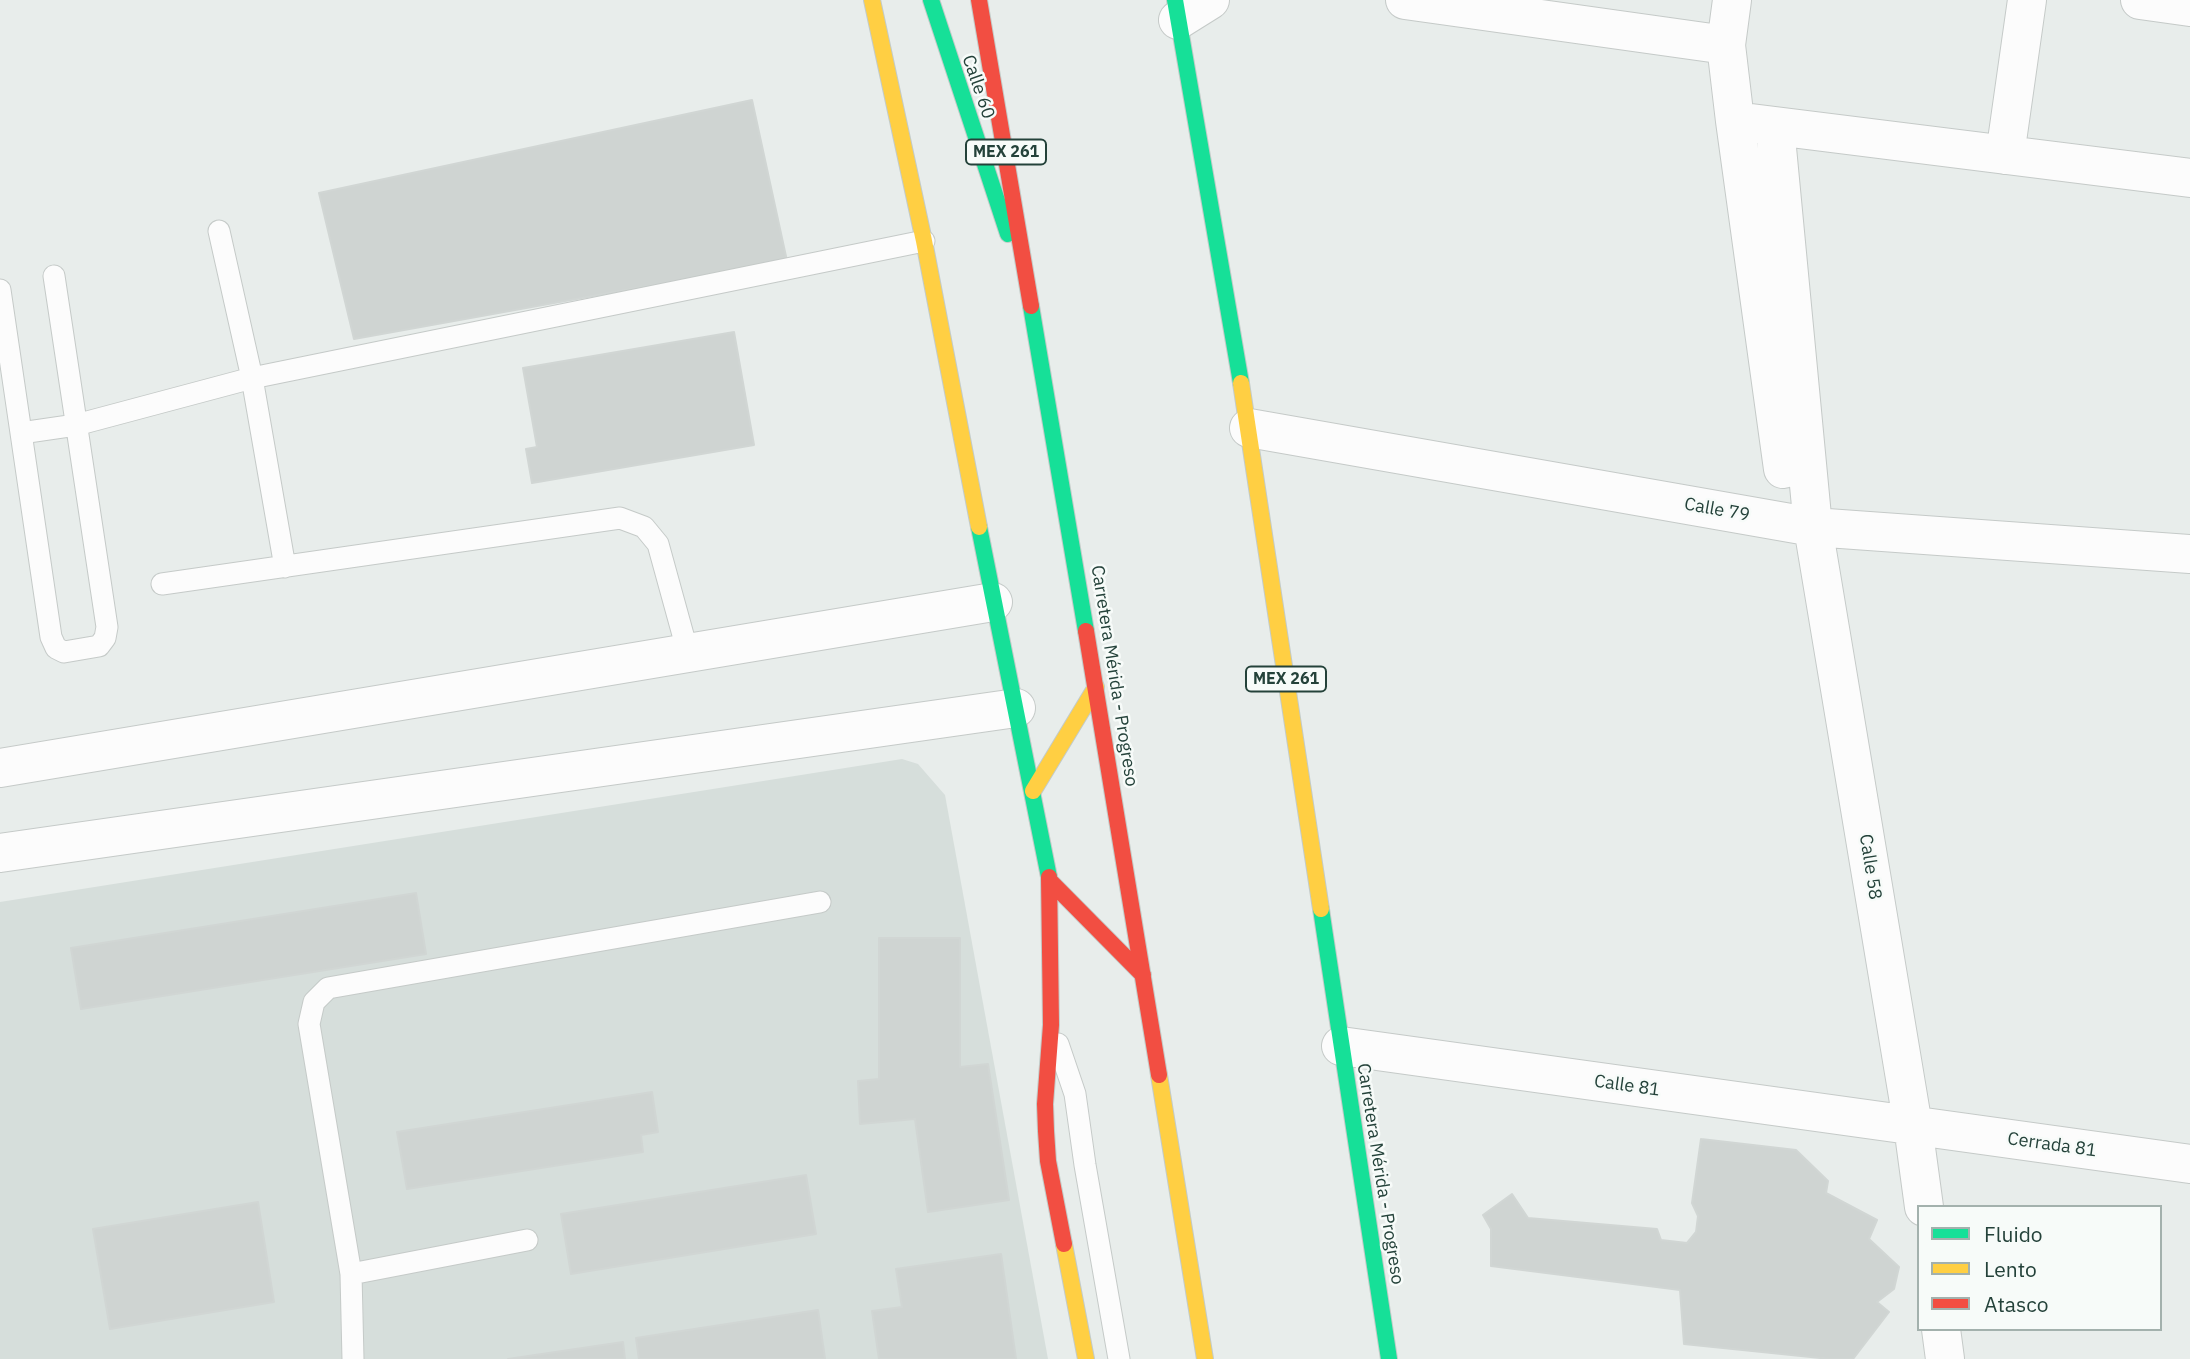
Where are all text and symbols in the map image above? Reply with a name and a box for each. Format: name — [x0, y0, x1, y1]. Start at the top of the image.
street label: Calle 60 — [957, 52, 999, 122]
road number: MEX 261 — [966, 140, 1046, 164]
street label: Calle 79 — [1683, 494, 1751, 526]
street label: Carretera Mérida - Progreso — [1086, 564, 1142, 788]
road number: MEX 261 — [1246, 666, 1326, 692]
street label: Calle 58 — [1854, 833, 1886, 901]
street label: Carretera Mérida - Progreso — [1352, 1062, 1408, 1286]
street label: Calle 81 — [1593, 1071, 1661, 1101]
street label: Cerrada 81 — [2006, 1128, 2098, 1162]
legend — [1917, 1205, 2162, 1331]
text: Fluido — [1984, 1220, 2043, 1248]
text: Lento — [1984, 1255, 2037, 1283]
text: Atasco — [1984, 1290, 2048, 1318]

